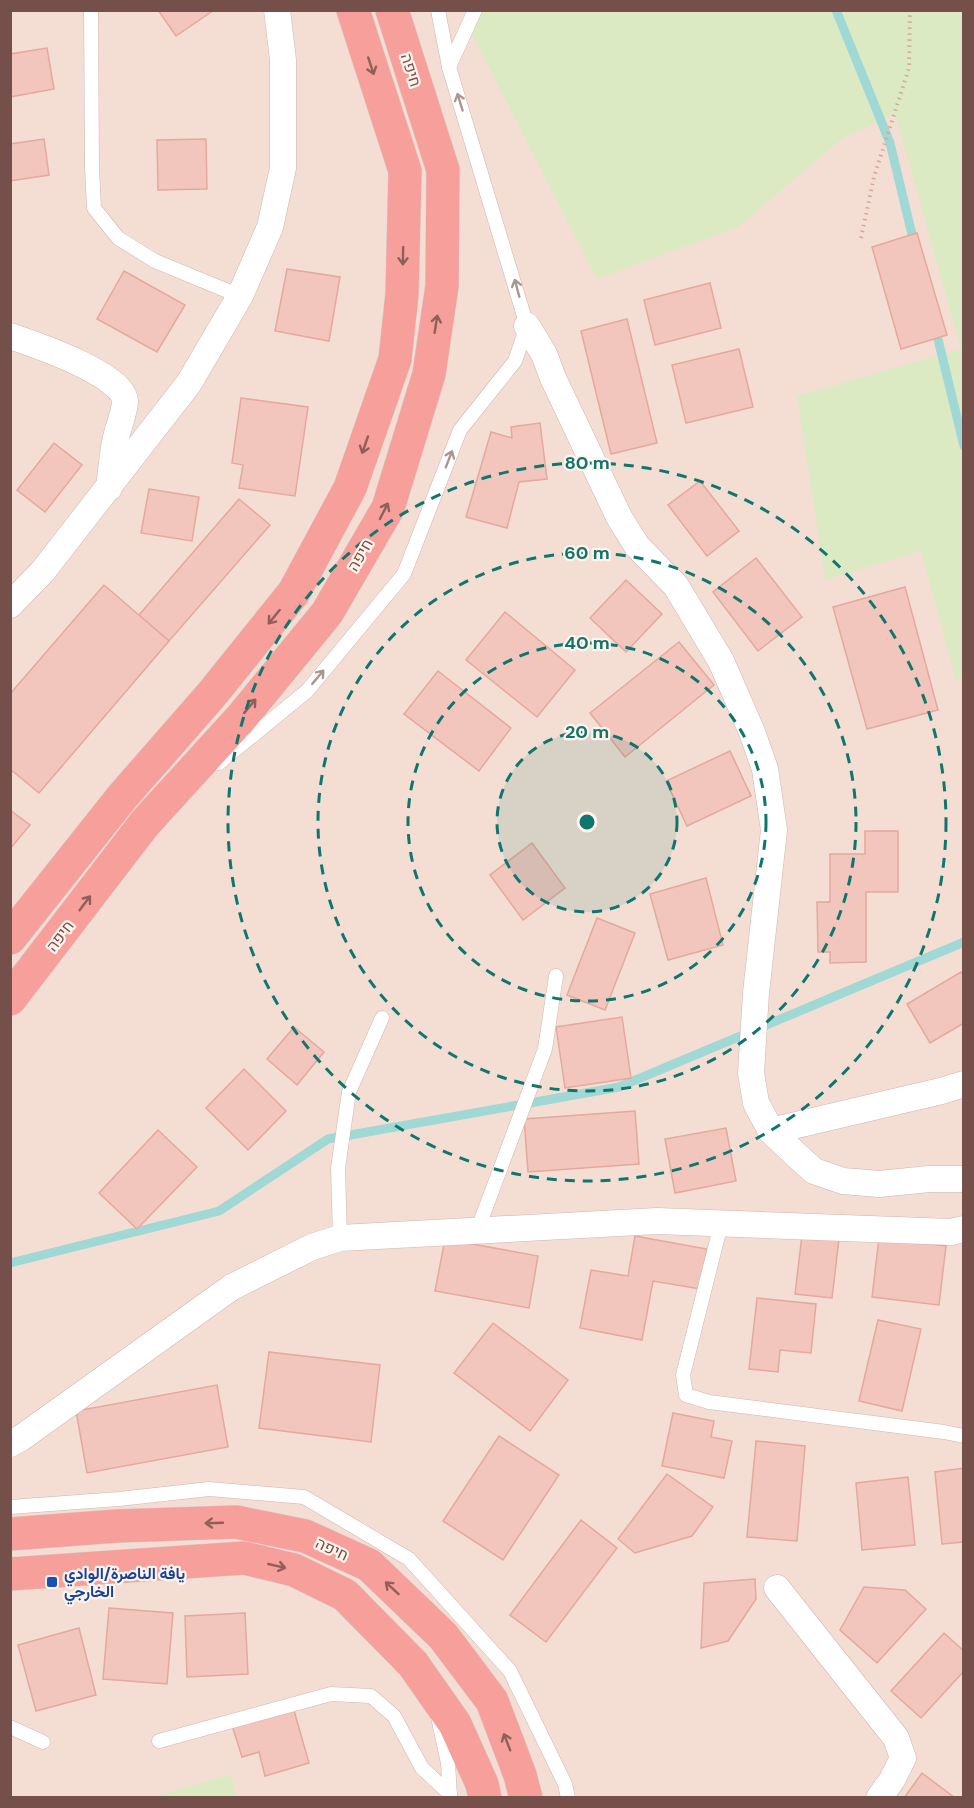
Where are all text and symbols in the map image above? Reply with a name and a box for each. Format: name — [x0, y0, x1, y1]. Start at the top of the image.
street label: חיפה — [396, 51, 426, 89]
one-way arrow — [366, 56, 377, 75]
one-way arrow — [454, 93, 465, 112]
one-way arrow — [397, 245, 408, 265]
one-way arrow — [511, 279, 522, 298]
one-way arrow — [431, 315, 442, 335]
one-way arrow — [358, 435, 369, 454]
one-way arrow — [444, 450, 455, 469]
text: 80 m — [564, 451, 610, 475]
one-way arrow — [379, 503, 391, 521]
street label: חיפה — [342, 535, 378, 575]
text: 60 m — [564, 541, 610, 565]
one-way arrow — [268, 608, 281, 624]
text: 40 m — [564, 631, 610, 655]
one-way arrow — [312, 669, 325, 685]
one-way arrow — [244, 698, 257, 714]
text: 20 m — [565, 720, 609, 744]
centre of rings — [577, 812, 597, 832]
one-way arrow — [79, 896, 91, 912]
street label: חיפה — [41, 916, 79, 956]
one-way arrow — [205, 1517, 225, 1528]
street label: חיפה — [312, 1532, 352, 1566]
one-way arrow — [267, 1561, 287, 1572]
place label: يافة الناصرة/الوادي الخارجي — [64, 1563, 185, 1605]
marker: يافة الناصرة/الوادي الخارجي — [45, 1575, 59, 1589]
one-way arrow — [385, 1581, 400, 1595]
one-way arrow — [501, 1733, 512, 1752]

